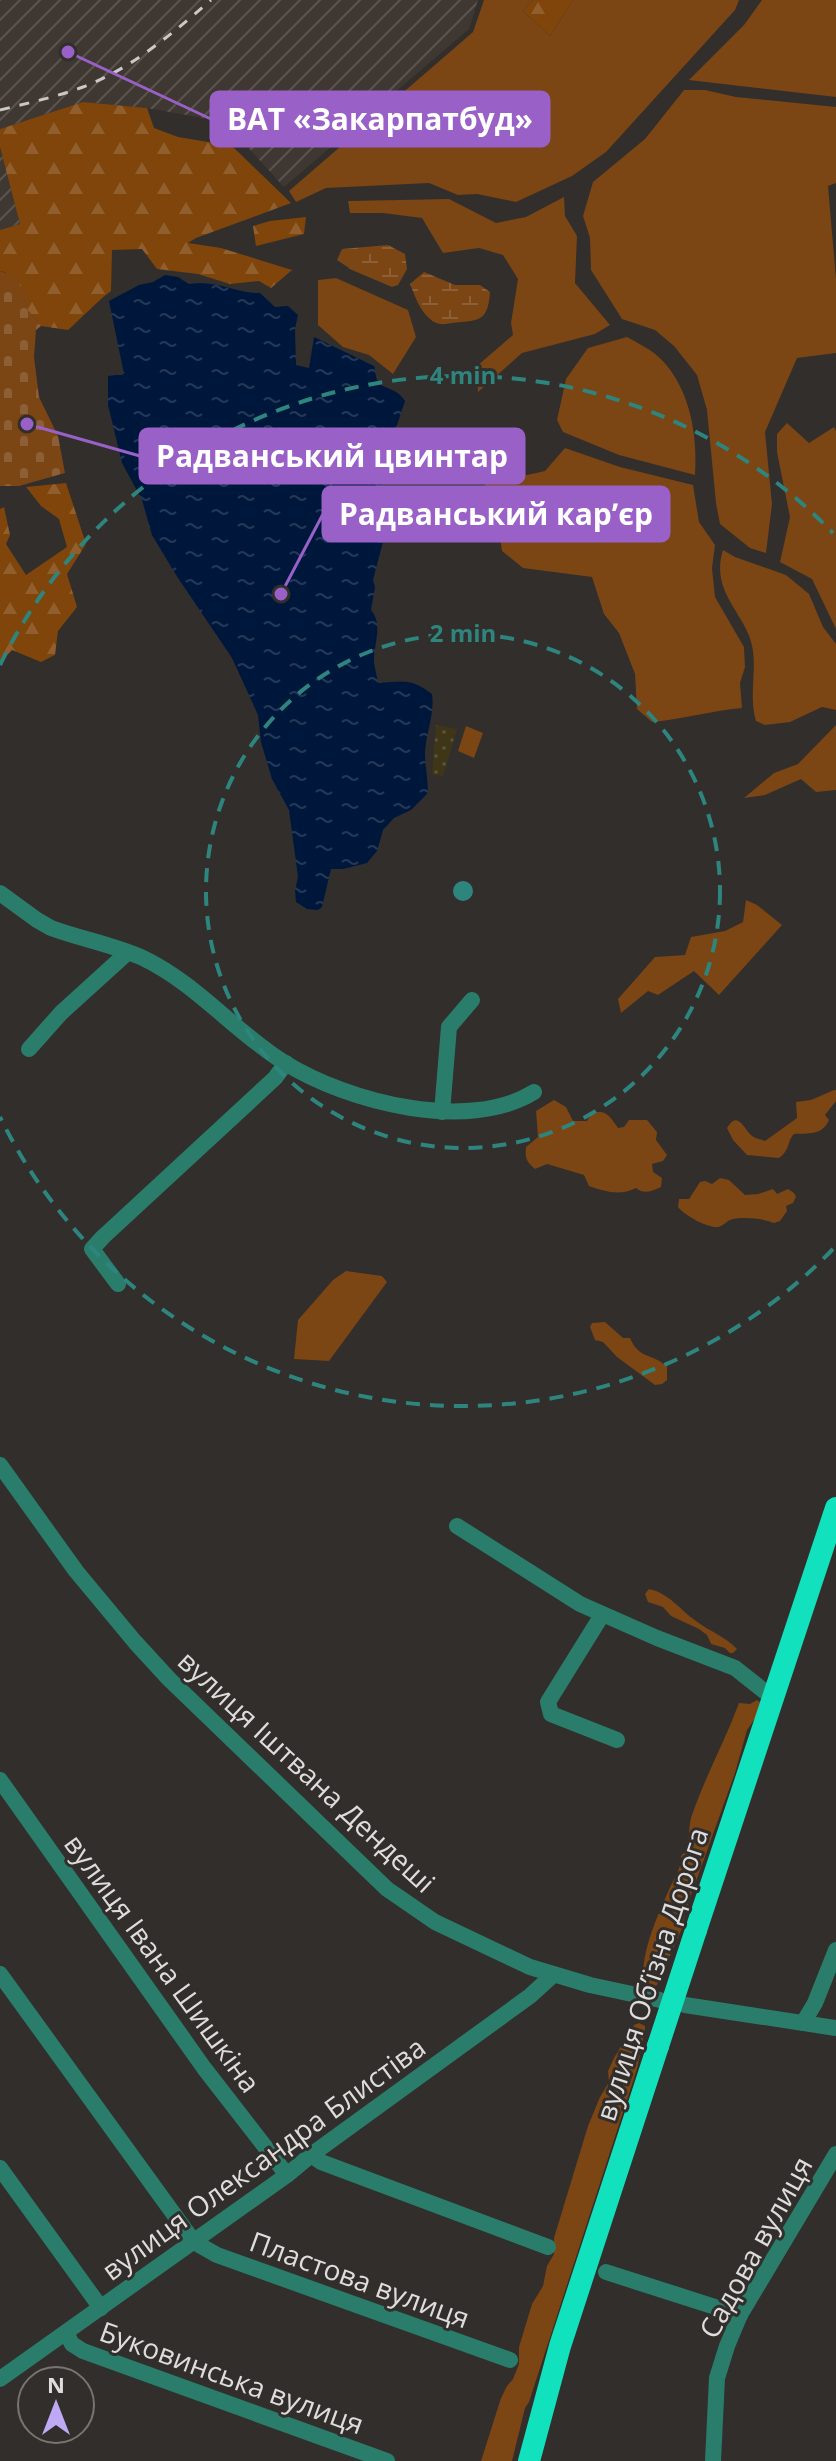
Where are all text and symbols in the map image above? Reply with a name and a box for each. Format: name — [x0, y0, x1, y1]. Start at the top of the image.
callout: ВАТ «Закарпатбуд» — [211, 92, 549, 146]
text: ВАТ «Закарпатбуд» — [227, 98, 533, 139]
text: 4 min — [430, 358, 496, 391]
callout: Радванський цвинтар — [140, 429, 524, 483]
text: Радванський цвинтар — [156, 435, 508, 476]
callout: Радванський карʼєр — [323, 487, 669, 541]
text: Радванський карʼєр — [339, 493, 653, 534]
text: 2 min — [430, 616, 496, 649]
centre of rings — [449, 877, 477, 905]
street label: вулиця Іштвана Дендеші — [170, 1642, 444, 1900]
street label: вулиця Обʼїзна Дорога — [586, 1823, 716, 2125]
street label: вулиця Івана Шишкіна — [56, 1826, 270, 2100]
street label: вулиця Олександра Блистіва — [94, 2028, 432, 2288]
street label: Садова вулиця — [689, 2149, 821, 2345]
street label: Пластова вулиця — [245, 2222, 475, 2336]
street label: Буковинська вулиця — [95, 2312, 369, 2442]
north arrow — [16, 2365, 96, 2445]
text: N — [47, 2369, 65, 2399]

